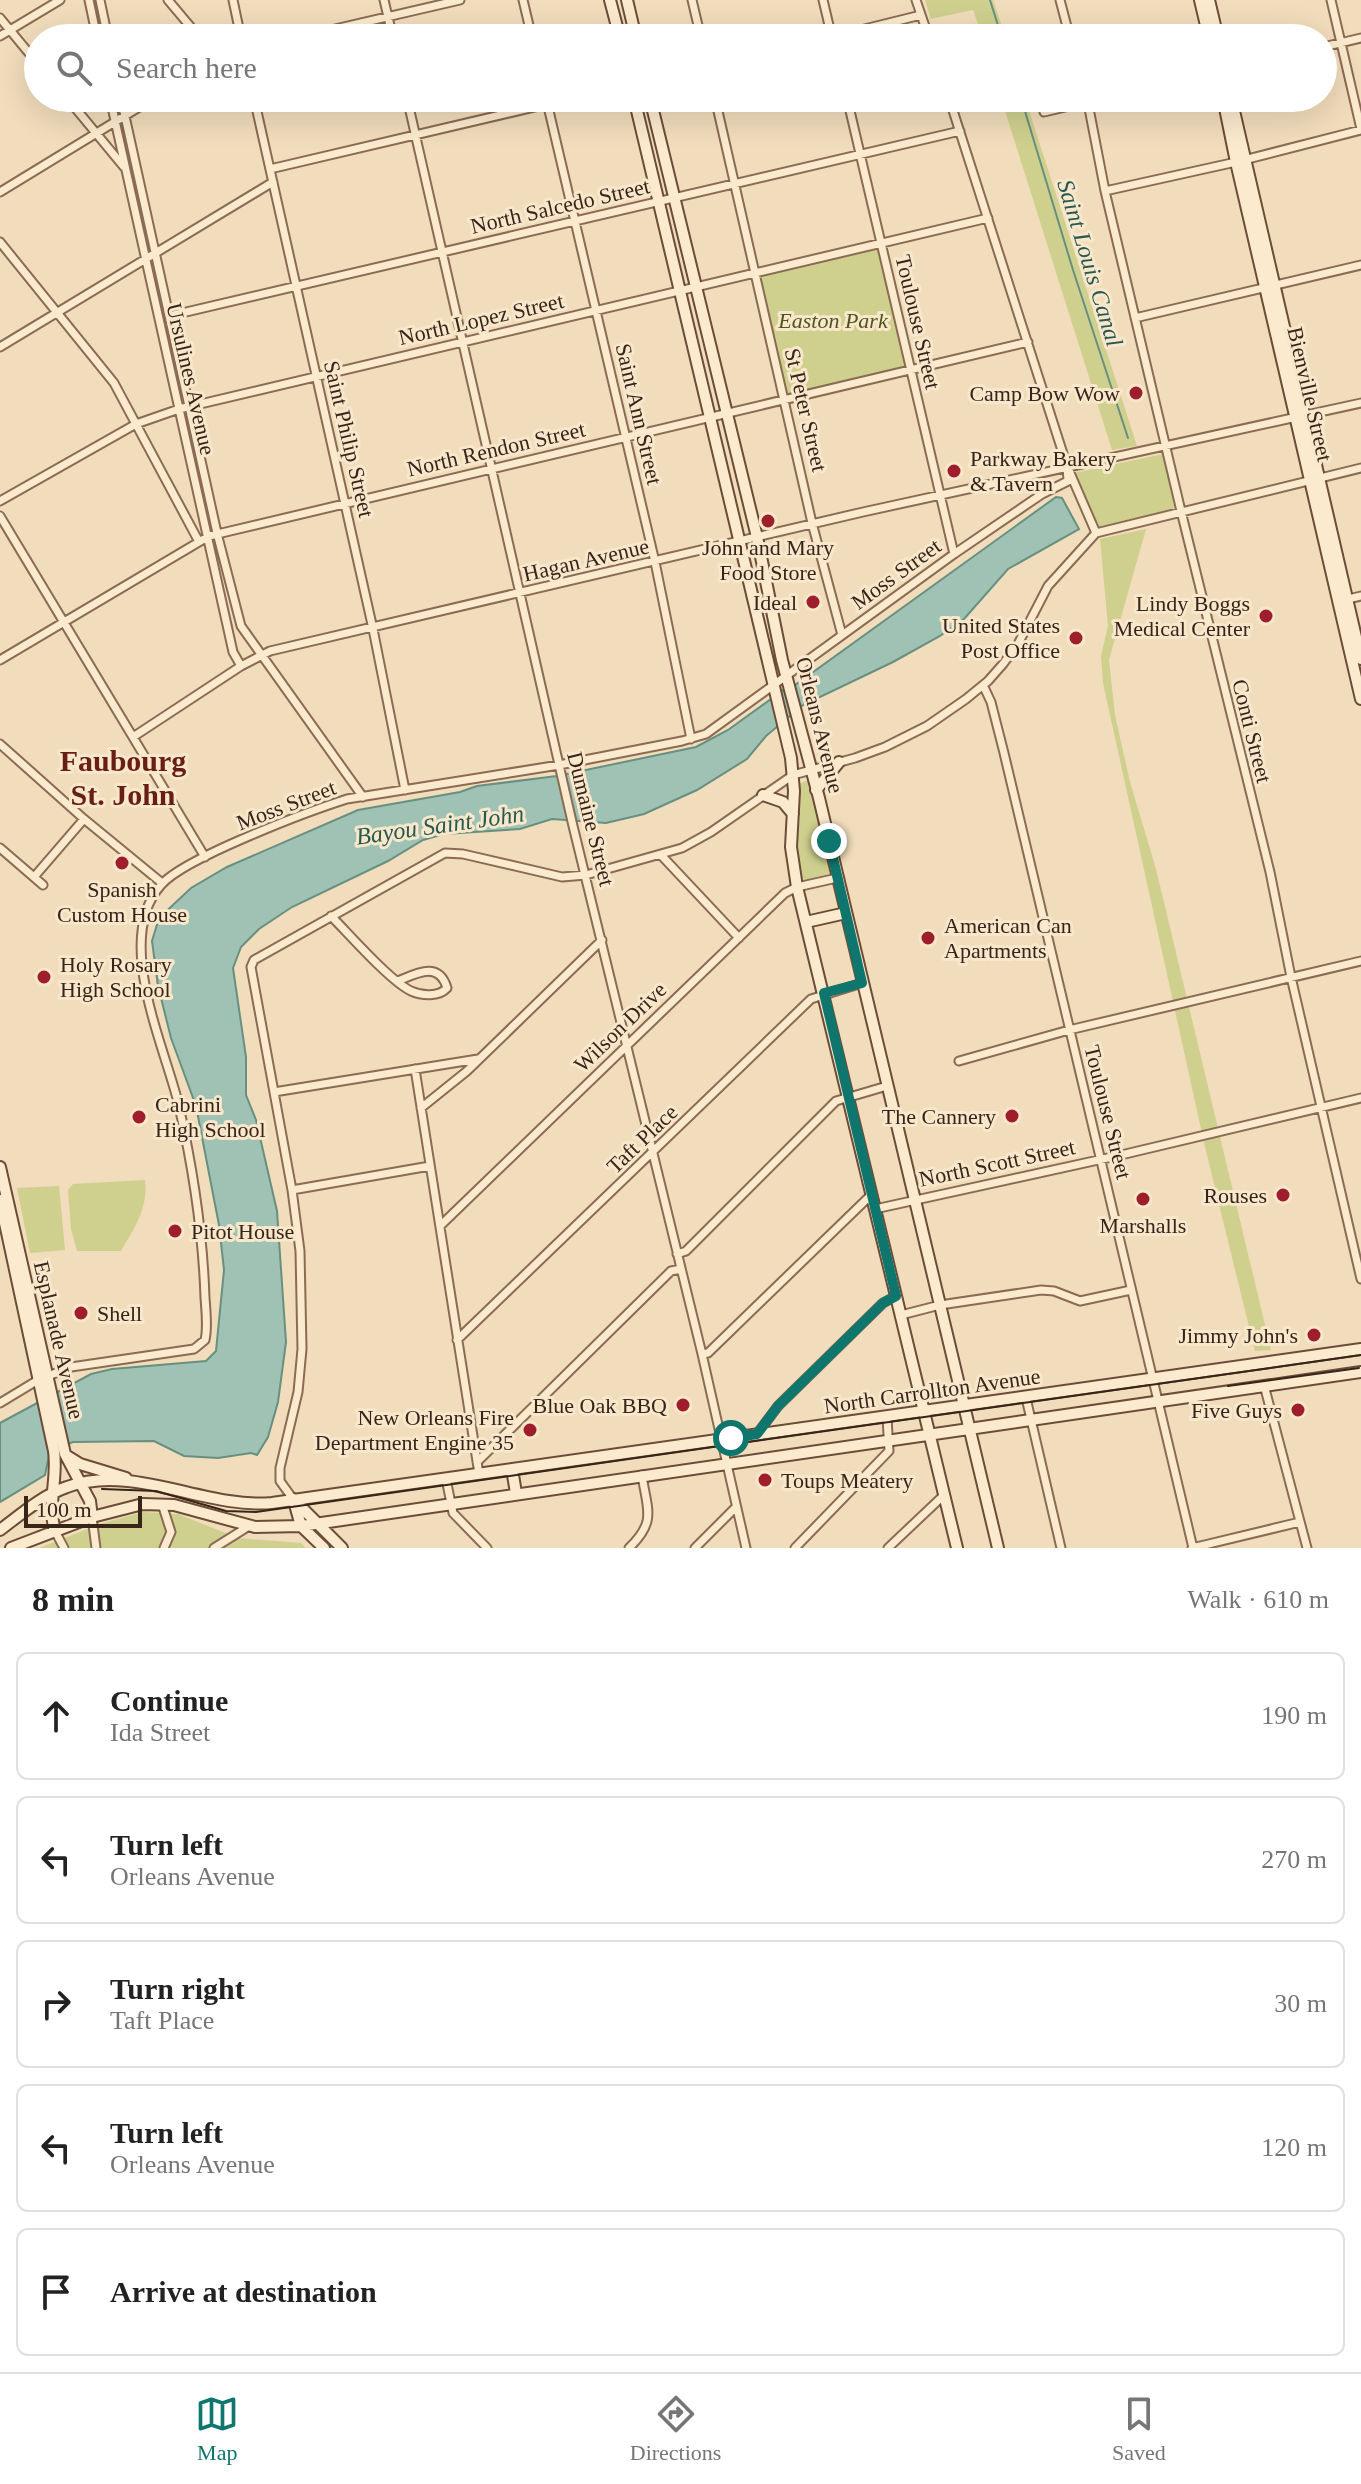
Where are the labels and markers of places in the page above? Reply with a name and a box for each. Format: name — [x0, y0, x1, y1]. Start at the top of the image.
place label: Camp Bow Wow — [969, 381, 1120, 406]
marker: Camp Bow Wow — [1127, 384, 1145, 402]
place label: Parkway Bakery & Tavern — [970, 446, 1116, 496]
marker: Parkway Bakery & Tavern — [945, 462, 963, 480]
marker: John and Mary Food Store — [759, 512, 777, 530]
place label: John and Mary Food Store — [702, 535, 834, 585]
place label: Ideal — [753, 590, 797, 615]
place label: Lindy Boggs Medical Center — [1114, 591, 1251, 641]
marker: Ideal — [804, 593, 822, 611]
marker: Lindy Boggs Medical Center — [1257, 607, 1275, 625]
place label: United States Post Office — [942, 613, 1060, 663]
marker: United States Post Office — [1067, 629, 1085, 647]
marker: Spanish Custom House — [113, 854, 131, 872]
place label: Spanish Custom House — [57, 877, 187, 927]
place label: American Can Apartments — [944, 913, 1072, 963]
marker: American Can Apartments — [919, 929, 937, 947]
place label: Holy Rosary High School — [60, 952, 172, 1002]
marker: Holy Rosary High School — [35, 968, 53, 986]
place label: Cabrini High School — [155, 1092, 266, 1142]
place label: The Cannery — [882, 1104, 996, 1129]
marker: The Cannery — [1003, 1107, 1021, 1125]
marker: Cabrini High School — [130, 1108, 148, 1126]
place label: Rouses — [1203, 1183, 1267, 1208]
marker: Rouses — [1274, 1186, 1292, 1204]
marker: Marshalls — [1134, 1190, 1152, 1208]
place label: Marshalls — [1100, 1213, 1186, 1238]
place label: Pitot House — [191, 1219, 294, 1244]
marker: Pitot House — [166, 1222, 184, 1240]
place label: Shell — [97, 1301, 142, 1326]
marker: Shell — [72, 1304, 90, 1322]
place label: Jimmy John's — [1179, 1323, 1298, 1348]
marker: Jimmy John's — [1305, 1326, 1323, 1344]
place label: Blue Oak BBQ — [533, 1393, 667, 1418]
marker: Blue Oak BBQ — [674, 1396, 692, 1414]
place label: Five Guys — [1191, 1398, 1282, 1423]
marker: Five Guys — [1289, 1401, 1307, 1419]
place label: New Orleans Fire Department Engine 35 — [315, 1405, 514, 1455]
marker: New Orleans Fire Department Engine 35 — [521, 1421, 539, 1439]
place label: Toups Meatery — [781, 1468, 913, 1493]
marker: Toups Meatery — [756, 1471, 774, 1489]

